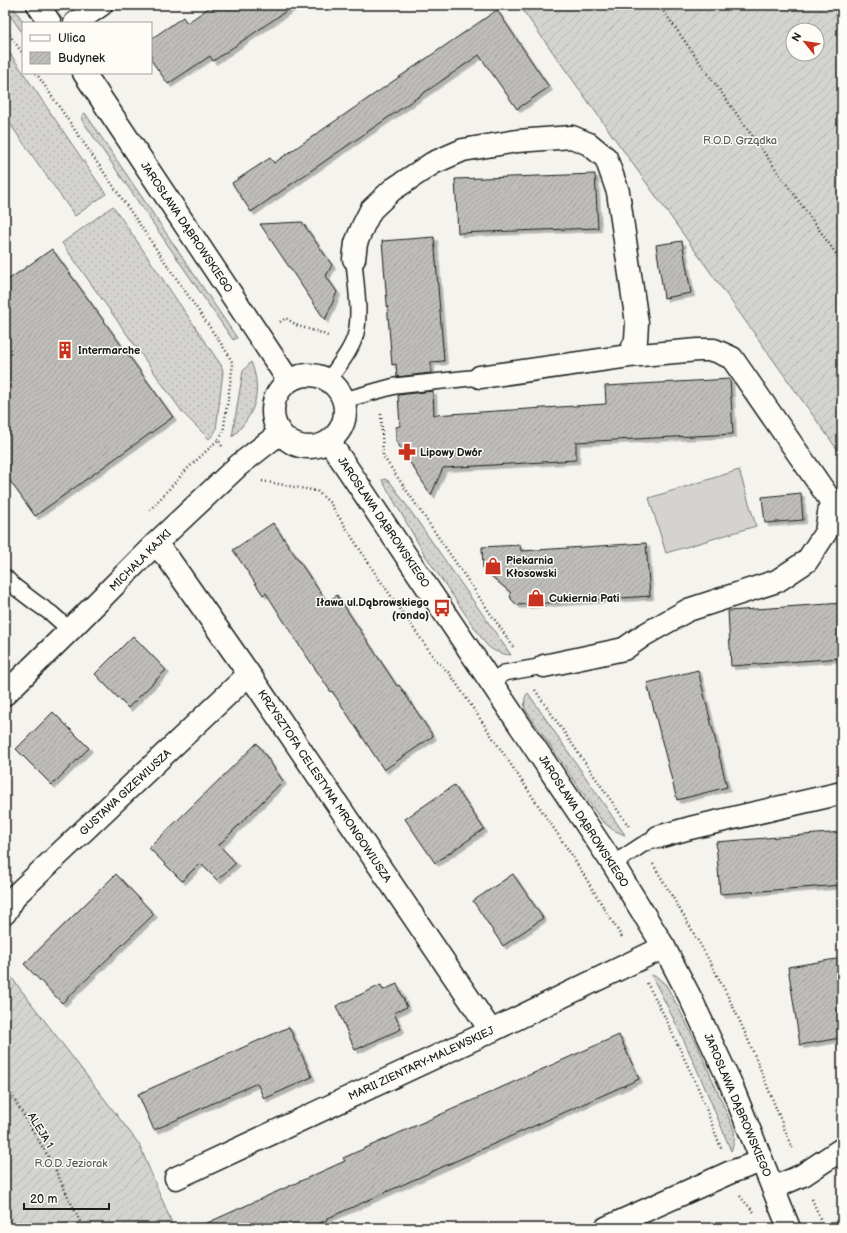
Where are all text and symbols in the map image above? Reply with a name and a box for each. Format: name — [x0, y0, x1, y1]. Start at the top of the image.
legend — [22, 22, 152, 74]
north arrow — [785, 22, 825, 62]
text: N — [789, 30, 804, 44]
text: Ulica — [58, 31, 86, 46]
text: Budynek — [58, 51, 105, 66]
park label: R.O.D. Grządka — [703, 134, 777, 147]
street label: JAROSŁAWA DĄBROWSKIEGO — [138, 159, 235, 295]
building icon: Intermarche — [55, 340, 75, 360]
place label: Intermarche — [78, 344, 140, 357]
pharmacy icon: Lipowy Dwór — [397, 442, 417, 462]
place label: Lipowy Dwór — [420, 446, 483, 459]
street label: JAROSŁAWA DĄBROWSKIEGO — [335, 454, 432, 590]
street label: MICHAŁA KAJKI — [107, 526, 174, 594]
place label: Piekarnia Kłosowski — [506, 554, 557, 580]
shop icon: Piekarnia Kłosowski — [483, 556, 503, 576]
shop icon: Cukiernia Pati — [526, 588, 546, 608]
place label: Cukiernia Pati — [549, 592, 620, 605]
place label: Iława ul.Dąbrowskiego (rondo) — [316, 596, 429, 622]
bus stop icon: Iława ul.Dąbrowskiego (rondo) — [432, 598, 452, 618]
street label: KRZYSZTOFA CELESTYNA MRONGOWIUSZA — [255, 688, 394, 885]
street label: GUSTAWA GIZEWIUSZA — [77, 746, 174, 838]
street label: JAROSŁAWA DĄBROWSKIEGO — [536, 753, 631, 890]
street label: MARII ZIENTARY-MALEWSKIEJ — [346, 1024, 496, 1103]
street label: JAROSŁAWA DĄBROWSKIEGO — [701, 1031, 774, 1179]
street label: ALEJA 1 — [25, 1110, 56, 1151]
park label: R.O.D. Jeziorak — [34, 1157, 108, 1170]
scale bar — [24, 1185, 109, 1211]
text: 20 m — [30, 1192, 57, 1207]

